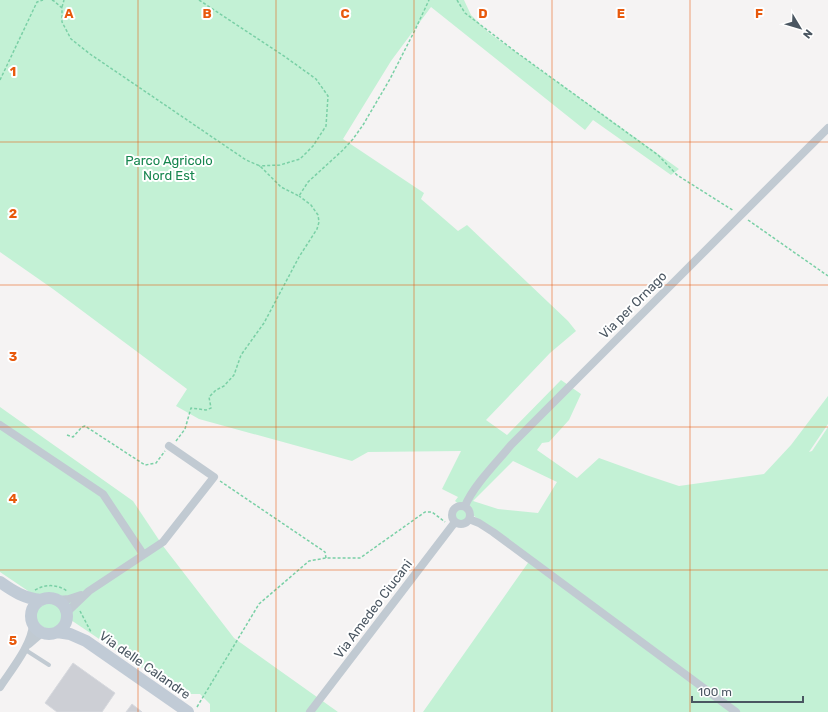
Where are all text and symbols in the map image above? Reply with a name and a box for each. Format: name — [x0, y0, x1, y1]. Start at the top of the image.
text: A — [64, 6, 74, 21]
text: B — [202, 6, 212, 21]
text: C — [340, 6, 350, 21]
text: D — [478, 6, 488, 21]
text: E — [617, 6, 625, 21]
text: F — [755, 6, 763, 21]
north arrow — [780, 8, 820, 48]
text: N — [800, 27, 815, 41]
text: 1 — [10, 64, 16, 79]
park label: Parco Agricolo Nord Est — [125, 153, 213, 183]
text: 2 — [9, 206, 17, 221]
street label: Via per Ornago — [596, 268, 670, 342]
text: 3 — [9, 349, 18, 364]
text: 4 — [9, 491, 18, 506]
street label: Via Amedeo Ciucani — [331, 557, 415, 661]
street label: Via delle Calandre — [97, 628, 193, 702]
text: 5 — [9, 633, 17, 648]
scale bar — [692, 678, 803, 704]
text: 100 m — [698, 685, 732, 699]

